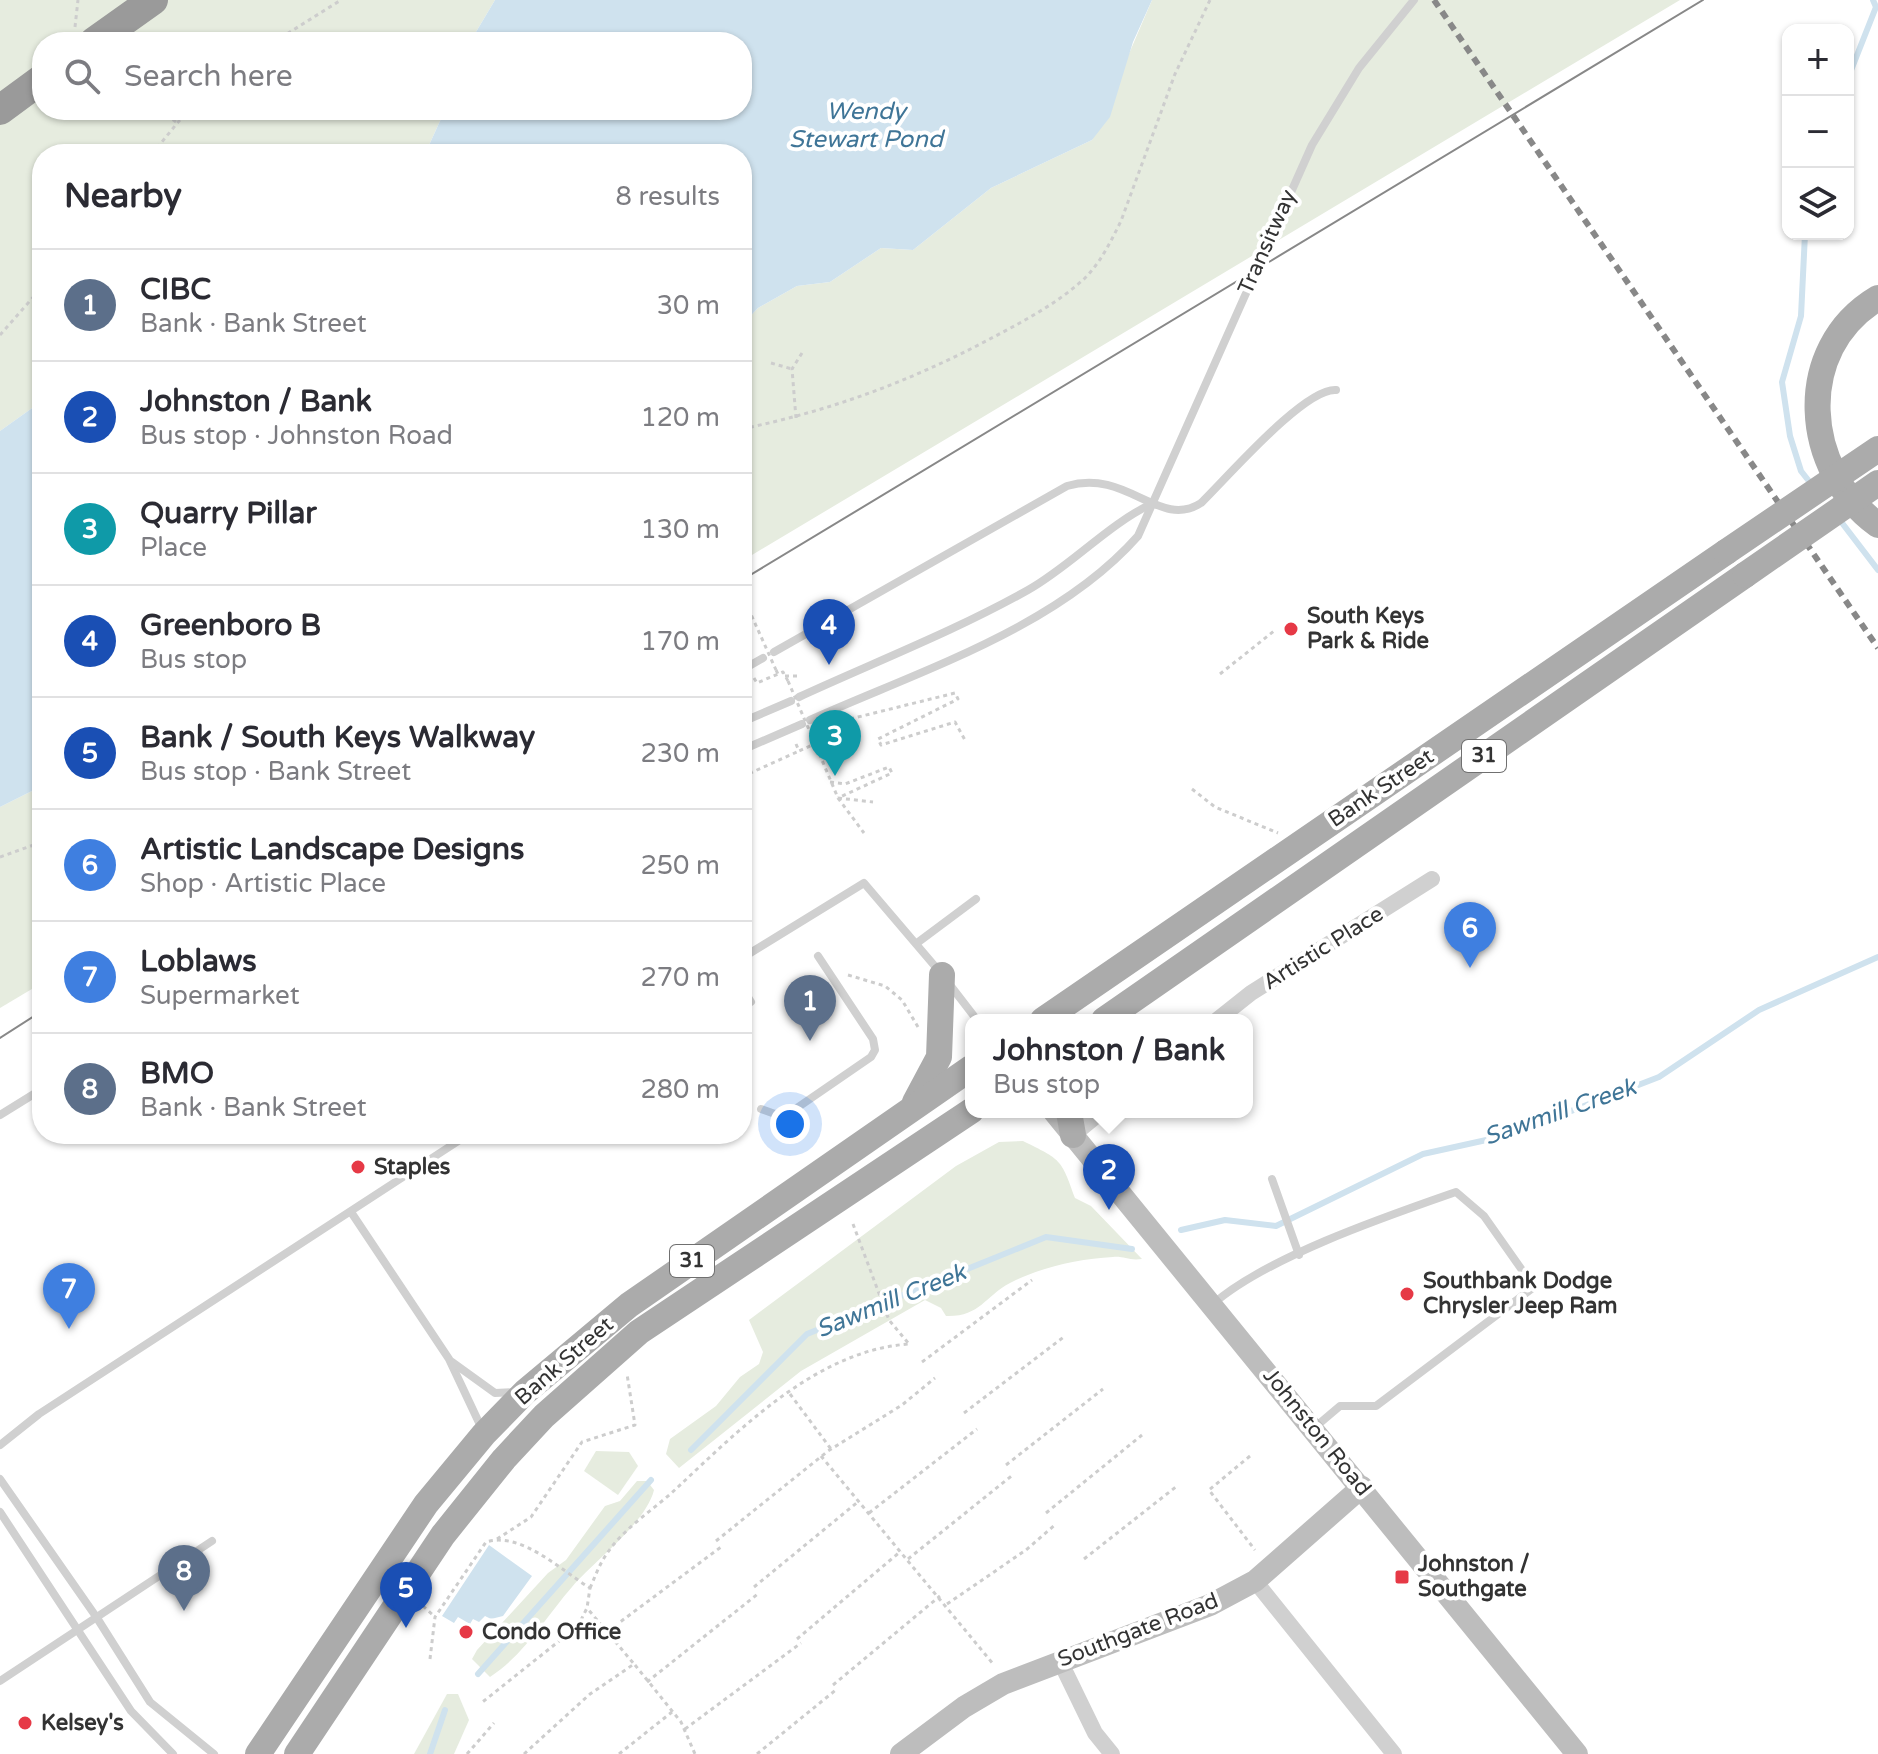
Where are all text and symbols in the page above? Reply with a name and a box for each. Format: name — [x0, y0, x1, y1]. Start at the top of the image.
map controls — [1782, 24, 1854, 240]
button: + — [1782, 24, 1854, 96]
search box — [32, 32, 752, 120]
icon: search — [60, 54, 104, 98]
text: Search here — [124, 58, 293, 95]
button: − — [1782, 96, 1854, 168]
water label: Wendy Stewart Pond — [789, 97, 946, 154]
button: layers — [1782, 168, 1854, 240]
text: Nearby — [64, 176, 182, 217]
text: 8 results — [615, 181, 720, 212]
street label: Transitway — [1232, 185, 1302, 298]
text: CIBC — [140, 271, 211, 308]
text: 1 — [82, 290, 98, 321]
text: 30 m — [657, 290, 720, 321]
text: Bank · Bank Street — [140, 308, 367, 339]
text: Johnston / Bank — [140, 383, 372, 420]
text: 2 — [82, 402, 98, 433]
text: 120 m — [640, 402, 720, 433]
text: Bus stop · Johnston Road — [140, 420, 453, 451]
text: Quarry Pillar — [140, 495, 317, 532]
text: 3 — [82, 514, 98, 545]
text: 130 m — [640, 514, 720, 545]
text: Place — [140, 532, 207, 563]
pin: 4 — [803, 599, 855, 665]
place label: South Keys Park & Ride — [1307, 603, 1429, 654]
text: Greenboro B — [140, 607, 321, 644]
marker: South Keys Park & Ride — [1282, 620, 1300, 638]
text: 4 — [82, 626, 98, 657]
text: 170 m — [640, 626, 720, 657]
text: Bus stop — [140, 644, 247, 675]
pin: 3 — [809, 710, 861, 776]
text: Bank / South Keys Walkway — [140, 719, 535, 756]
text: 5 — [82, 738, 98, 769]
text: 230 m — [640, 738, 720, 769]
road number: 31 — [1462, 740, 1506, 772]
street label: Bank Street — [1323, 743, 1439, 833]
text: Bus stop · Bank Street — [140, 756, 411, 787]
text: Artistic Landscape Designs — [140, 831, 524, 868]
text: 6 — [82, 850, 98, 881]
text: 250 m — [640, 850, 720, 881]
text: Shop · Artistic Place — [140, 868, 386, 899]
street label: Artistic Place — [1258, 901, 1388, 995]
pin: 6 — [1444, 902, 1496, 968]
text: Loblaws — [140, 943, 257, 980]
text: 7 — [82, 962, 98, 993]
text: 270 m — [640, 962, 720, 993]
pin: 1 — [784, 975, 836, 1041]
text: Supermarket — [140, 980, 300, 1011]
popup — [965, 1014, 1253, 1118]
text: Johnston / Bank — [993, 1032, 1225, 1069]
text: BMO — [140, 1055, 214, 1092]
text: Bus stop — [993, 1069, 1100, 1100]
water label: Sawmill Creek — [1480, 1072, 1642, 1152]
text: 8 — [82, 1074, 98, 1105]
text: 280 m — [640, 1074, 720, 1105]
text: Bank · Bank Street — [140, 1092, 367, 1123]
your location — [770, 1104, 810, 1144]
pin: 2 — [1083, 1144, 1135, 1210]
place label: Staples — [374, 1154, 451, 1180]
marker: Staples — [349, 1158, 367, 1176]
road number: 31 — [670, 1245, 714, 1277]
water label: Sawmill Creek — [812, 1257, 972, 1344]
pin: 7 — [43, 1263, 95, 1329]
place label: Southbank Dodge Chrysler Jeep Ram — [1423, 1268, 1618, 1319]
marker: Southbank Dodge Chrysler Jeep Ram — [1398, 1285, 1416, 1303]
street label: Bank Street — [510, 1311, 618, 1411]
street label: Johnston Road — [1258, 1363, 1376, 1501]
pin: 8 — [158, 1545, 210, 1611]
place label: Johnston / Southgate — [1417, 1551, 1530, 1602]
pin: 5 — [380, 1562, 432, 1628]
marker: Johnston / Southgate — [1393, 1568, 1411, 1586]
street label: Southgate Road — [1054, 1587, 1222, 1673]
place label: Condo Office — [482, 1619, 621, 1645]
marker: Condo Office — [457, 1623, 475, 1641]
place label: Kelsey's — [41, 1710, 124, 1736]
marker: Kelsey's — [16, 1714, 34, 1732]

